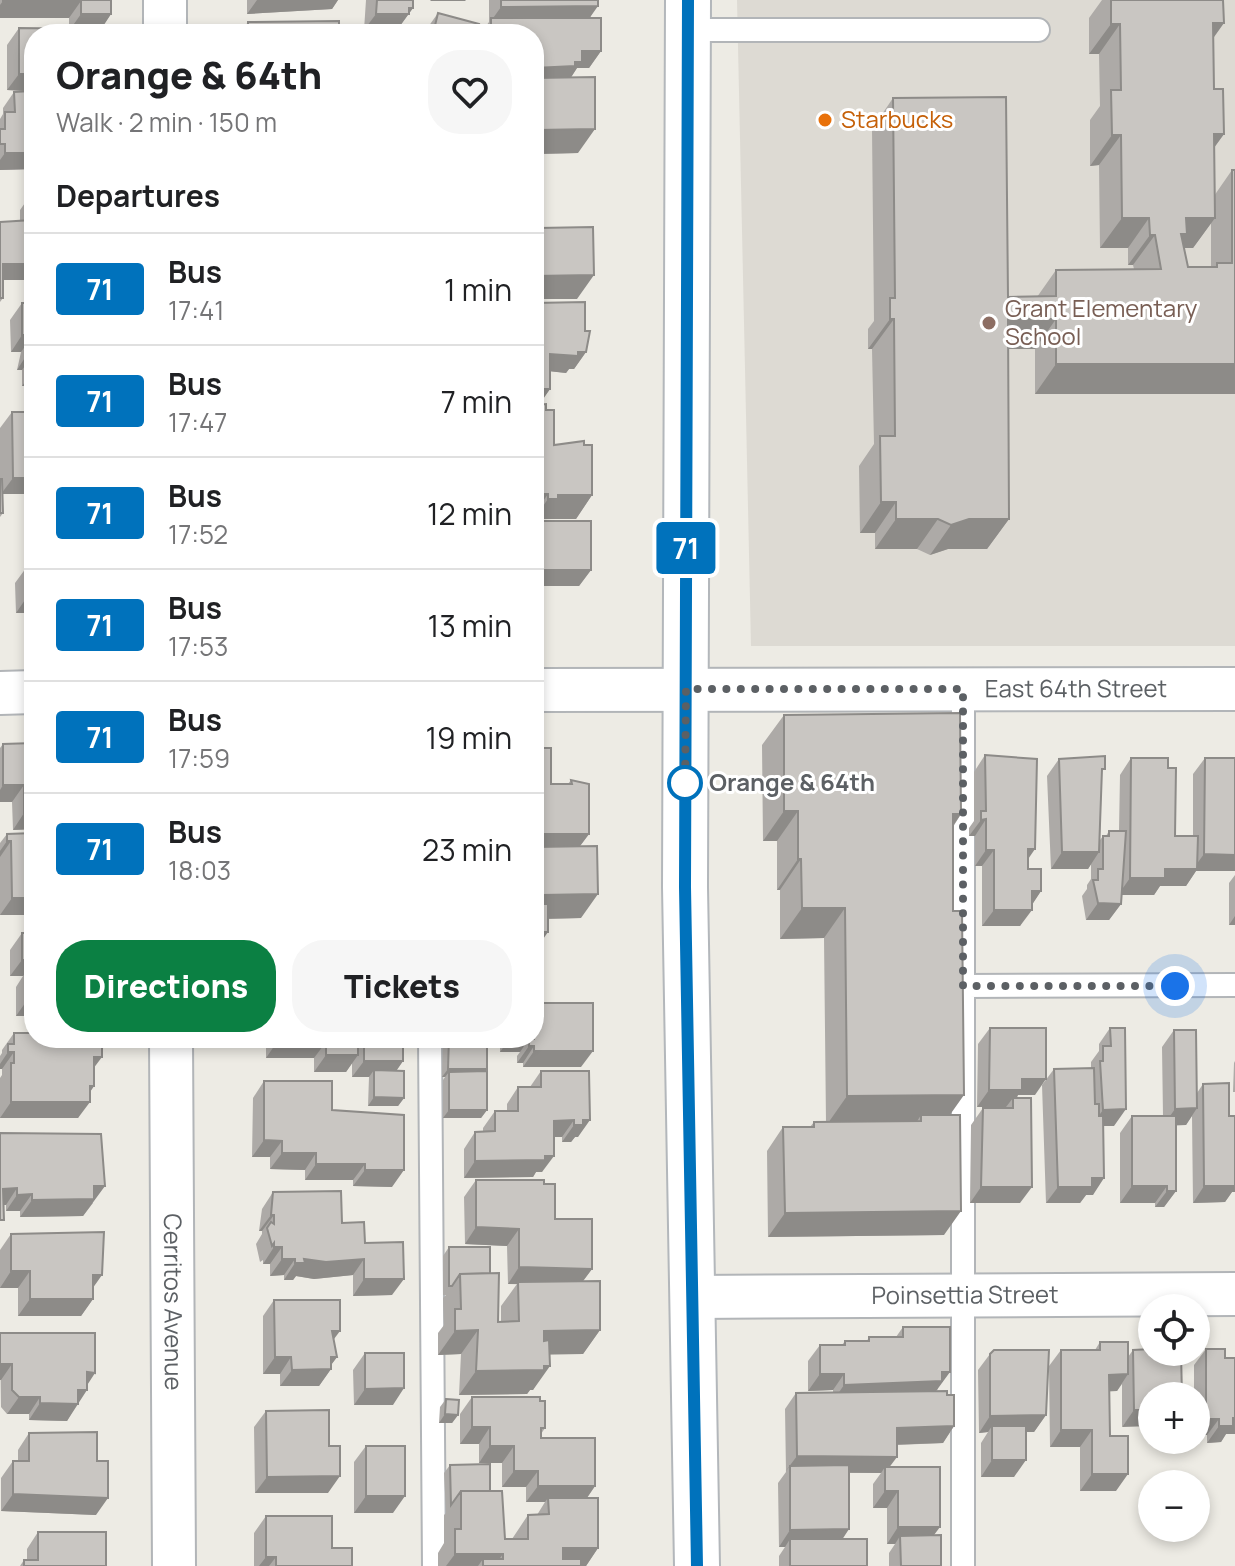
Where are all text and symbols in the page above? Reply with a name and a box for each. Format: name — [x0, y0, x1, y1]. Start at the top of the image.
text: Orange & 64th — [56, 48, 322, 100]
button: heart — [428, 50, 512, 134]
place label: Starbucks — [841, 102, 953, 135]
text: Walk · 2 min · 150 m — [56, 104, 277, 140]
marker: Starbucks — [816, 111, 834, 129]
text: Departures — [56, 175, 220, 216]
text: Bus — [168, 251, 222, 292]
text: 1 min — [444, 269, 512, 310]
text: 71 — [86, 270, 114, 308]
place label: Grant Elementary School — [1005, 291, 1198, 352]
text: 17:41 — [168, 292, 224, 328]
marker: Grant Elementary School — [980, 314, 998, 332]
text: Bus — [168, 363, 222, 404]
text: 7 min — [441, 381, 512, 422]
text: 71 — [86, 382, 114, 420]
text: 17:47 — [168, 404, 227, 440]
text: Bus — [168, 475, 222, 516]
text: 12 min — [427, 493, 512, 534]
text: 71 — [86, 494, 114, 532]
text: 17:52 — [168, 516, 228, 552]
line badge: 71 — [650, 522, 722, 574]
text: 71 — [672, 529, 700, 567]
text: Bus — [168, 587, 222, 628]
text: 13 min — [427, 605, 512, 646]
text: 71 — [86, 606, 114, 644]
text: 17:53 — [168, 628, 228, 664]
street label: East 64th Street — [985, 671, 1167, 704]
text: Bus — [168, 699, 222, 740]
text: 19 min — [425, 717, 512, 758]
text: 71 — [86, 718, 114, 756]
text: 17:59 — [168, 740, 230, 776]
place label: Orange & 64th — [709, 765, 875, 798]
marker: Orange & 64th — [668, 766, 702, 800]
text: Bus — [168, 811, 222, 852]
text: 23 min — [422, 829, 512, 870]
text: 71 — [86, 830, 114, 868]
text: 18:03 — [168, 852, 231, 888]
button: Directions — [56, 940, 276, 1032]
button: Tickets — [292, 940, 512, 1032]
your location — [1155, 966, 1195, 1006]
street label: Cerritos Avenue — [157, 1213, 191, 1391]
street label: Poinsettia Street — [871, 1277, 1059, 1311]
map controls — [1138, 1294, 1210, 1542]
button: locate — [1138, 1294, 1210, 1366]
button: + — [1138, 1382, 1210, 1454]
button: − — [1138, 1470, 1210, 1542]

